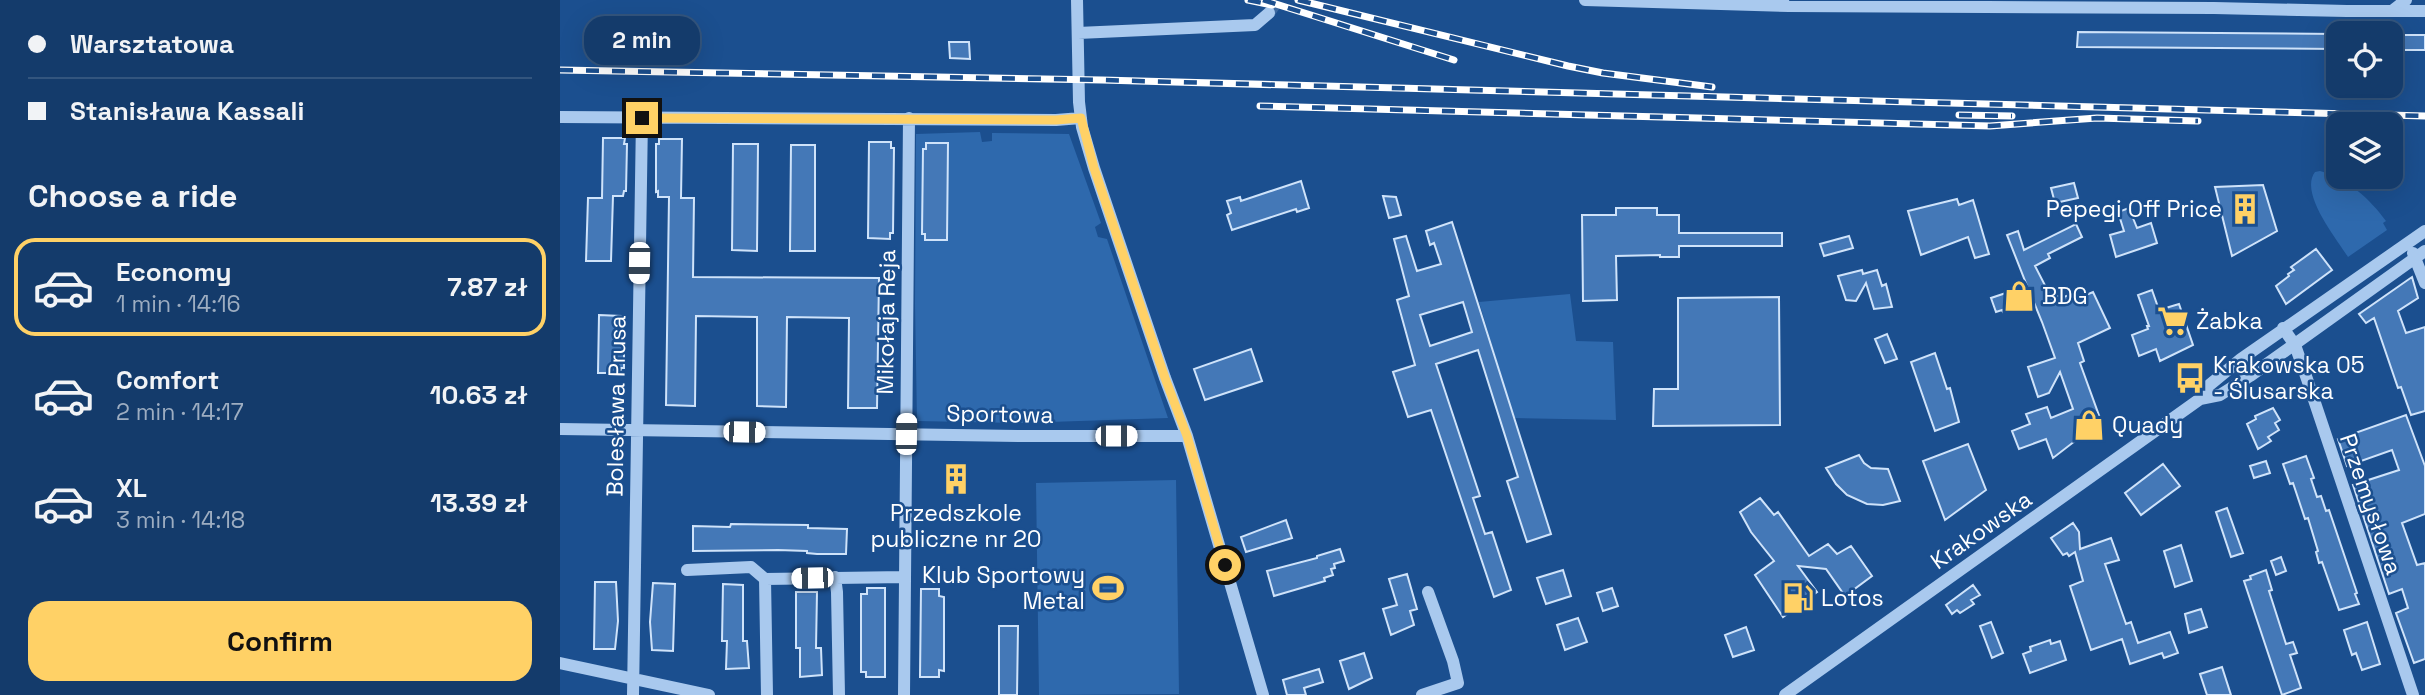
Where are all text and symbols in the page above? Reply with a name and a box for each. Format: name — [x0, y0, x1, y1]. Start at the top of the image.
callout: 2 min — [584, 17, 700, 66]
map controls — [2326, 21, 2403, 189]
button: locate — [2326, 21, 2403, 98]
text: 2 min — [612, 25, 672, 55]
text: Warsztatowa — [70, 27, 234, 61]
text: Stanisława Kassali — [70, 94, 304, 128]
route end — [626, 102, 658, 134]
button: layers — [2326, 112, 2403, 189]
text: Choose a ride — [28, 176, 238, 216]
building icon: Pepegi Off Price — [2228, 192, 2262, 226]
place label: Pepegi Off Price — [2046, 194, 2222, 224]
car — [629, 242, 650, 284]
street label: Mikołaja Reja — [870, 249, 902, 395]
text: Economy — [116, 255, 232, 289]
icon: car — [32, 256, 95, 319]
text: 7.87 zł — [447, 270, 528, 304]
shop icon: BDG — [2002, 279, 2036, 313]
place label: BDG — [2042, 281, 2088, 311]
text: 1 min · 14:16 — [116, 289, 241, 319]
supermarket icon: Żabka — [2156, 304, 2190, 338]
place label: Żabka — [2196, 306, 2263, 336]
street label: Bolesława Prusa — [599, 315, 633, 497]
place label: Krakowska 05 - Ślusarska — [2213, 350, 2365, 406]
bus stop icon: Krakowska 05 - Ślusarska — [2173, 361, 2207, 395]
text: Comfort — [116, 363, 219, 397]
icon: car — [32, 364, 95, 427]
text: 10.63 zł — [430, 378, 528, 412]
text: 2 min · 14:17 — [116, 397, 244, 427]
street label: Sportowa — [946, 398, 1054, 430]
shop icon: Quady — [2072, 408, 2106, 442]
place label: Quady — [2112, 410, 2183, 440]
car — [896, 413, 917, 455]
car — [723, 421, 766, 443]
car — [1096, 426, 1138, 447]
street label: Przemysłowa — [2333, 429, 2409, 579]
building icon: Przedszkole publiczne nr 20 — [939, 462, 973, 496]
text: XL — [116, 471, 147, 505]
icon: car — [32, 472, 95, 535]
street label: Krakowska — [1924, 484, 2038, 576]
text: 13.39 zł — [430, 486, 528, 520]
place label: Przedszkole publiczne nr 20 — [870, 498, 1042, 554]
text: 3 min · 14:18 — [116, 505, 245, 535]
route start — [1209, 549, 1241, 581]
place label: Klub Sportowy Metal — [922, 560, 1085, 616]
car — [791, 567, 834, 589]
sports icon: Klub Sportowy Metal — [1091, 571, 1125, 605]
fuel station icon: Lotos — [1781, 581, 1815, 615]
place label: Lotos — [1821, 583, 1884, 613]
button: Confirm — [28, 601, 532, 681]

